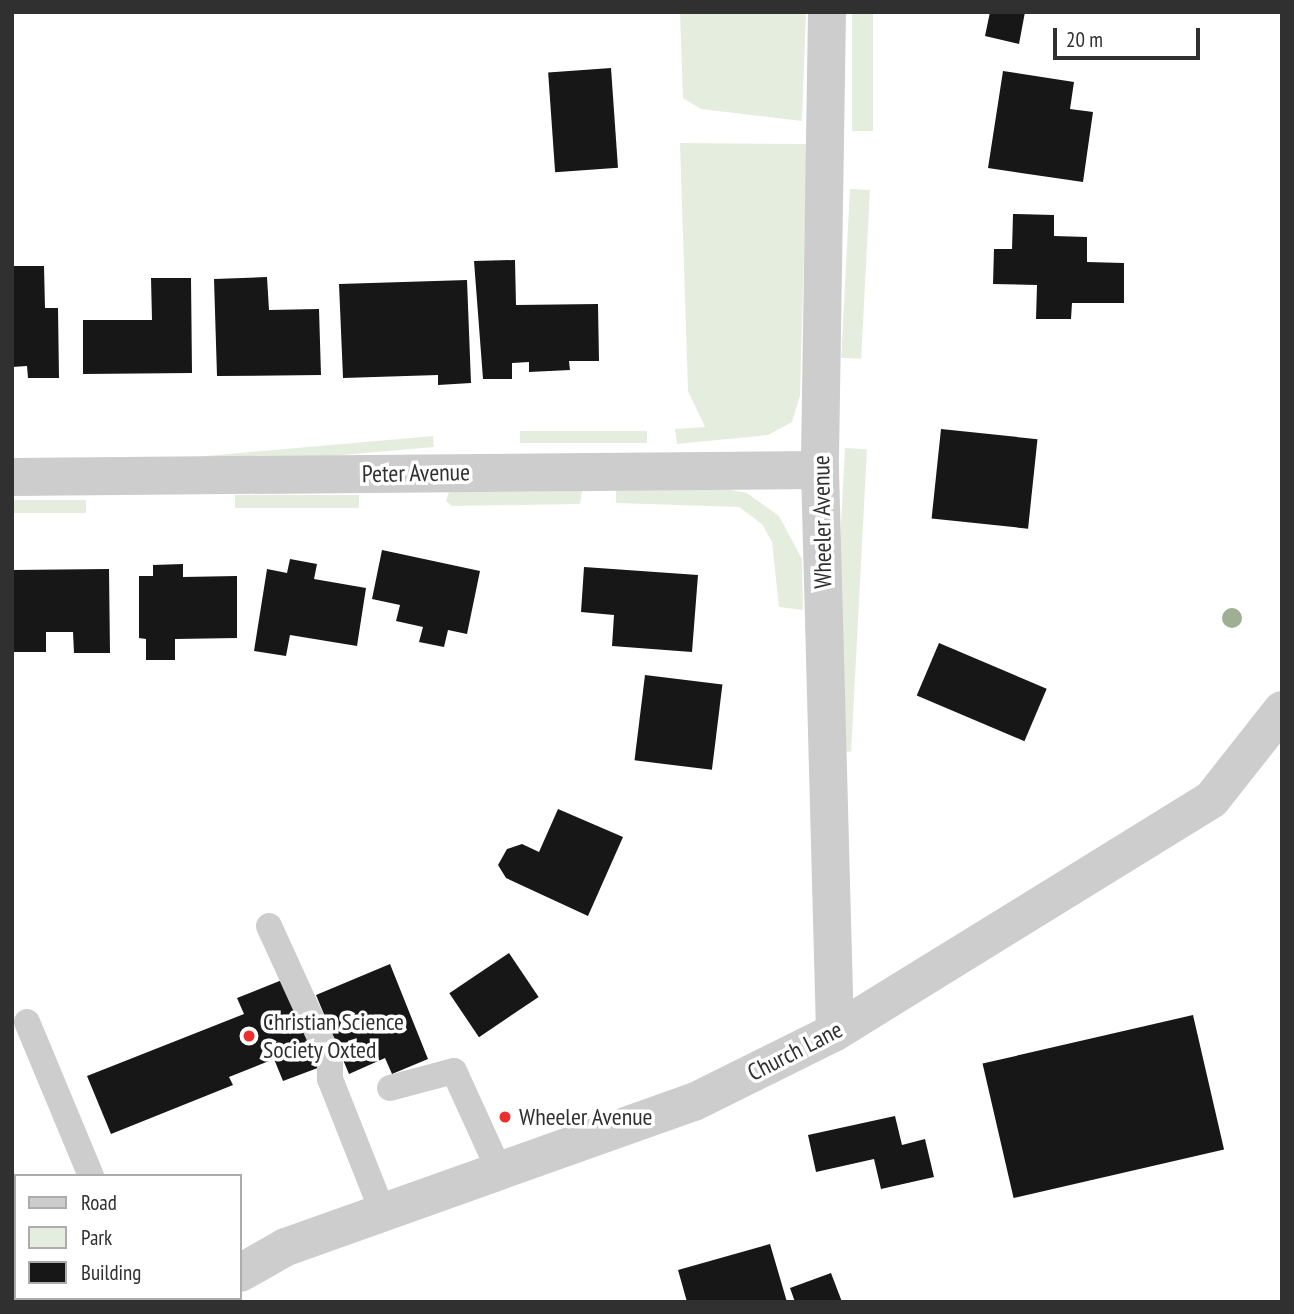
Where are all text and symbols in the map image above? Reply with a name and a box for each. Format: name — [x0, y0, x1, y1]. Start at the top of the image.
scale bar — [1056, 14, 1203, 58]
text: 20 m — [1066, 26, 1103, 53]
street label: Wheeler Avenue — [806, 455, 838, 589]
street label: Peter Avenue — [361, 458, 471, 488]
place label: Christian Science Society Oxted — [263, 1008, 404, 1064]
street label: Church Lane — [743, 1015, 847, 1087]
marker: Christian Science Society Oxted — [241, 1028, 257, 1044]
place label: Wheeler Avenue — [519, 1103, 653, 1131]
marker: Wheeler Avenue — [497, 1109, 513, 1125]
legend — [14, 1174, 242, 1300]
text: Road — [81, 1189, 117, 1216]
text: Park — [81, 1224, 112, 1251]
text: Building — [81, 1259, 141, 1286]

